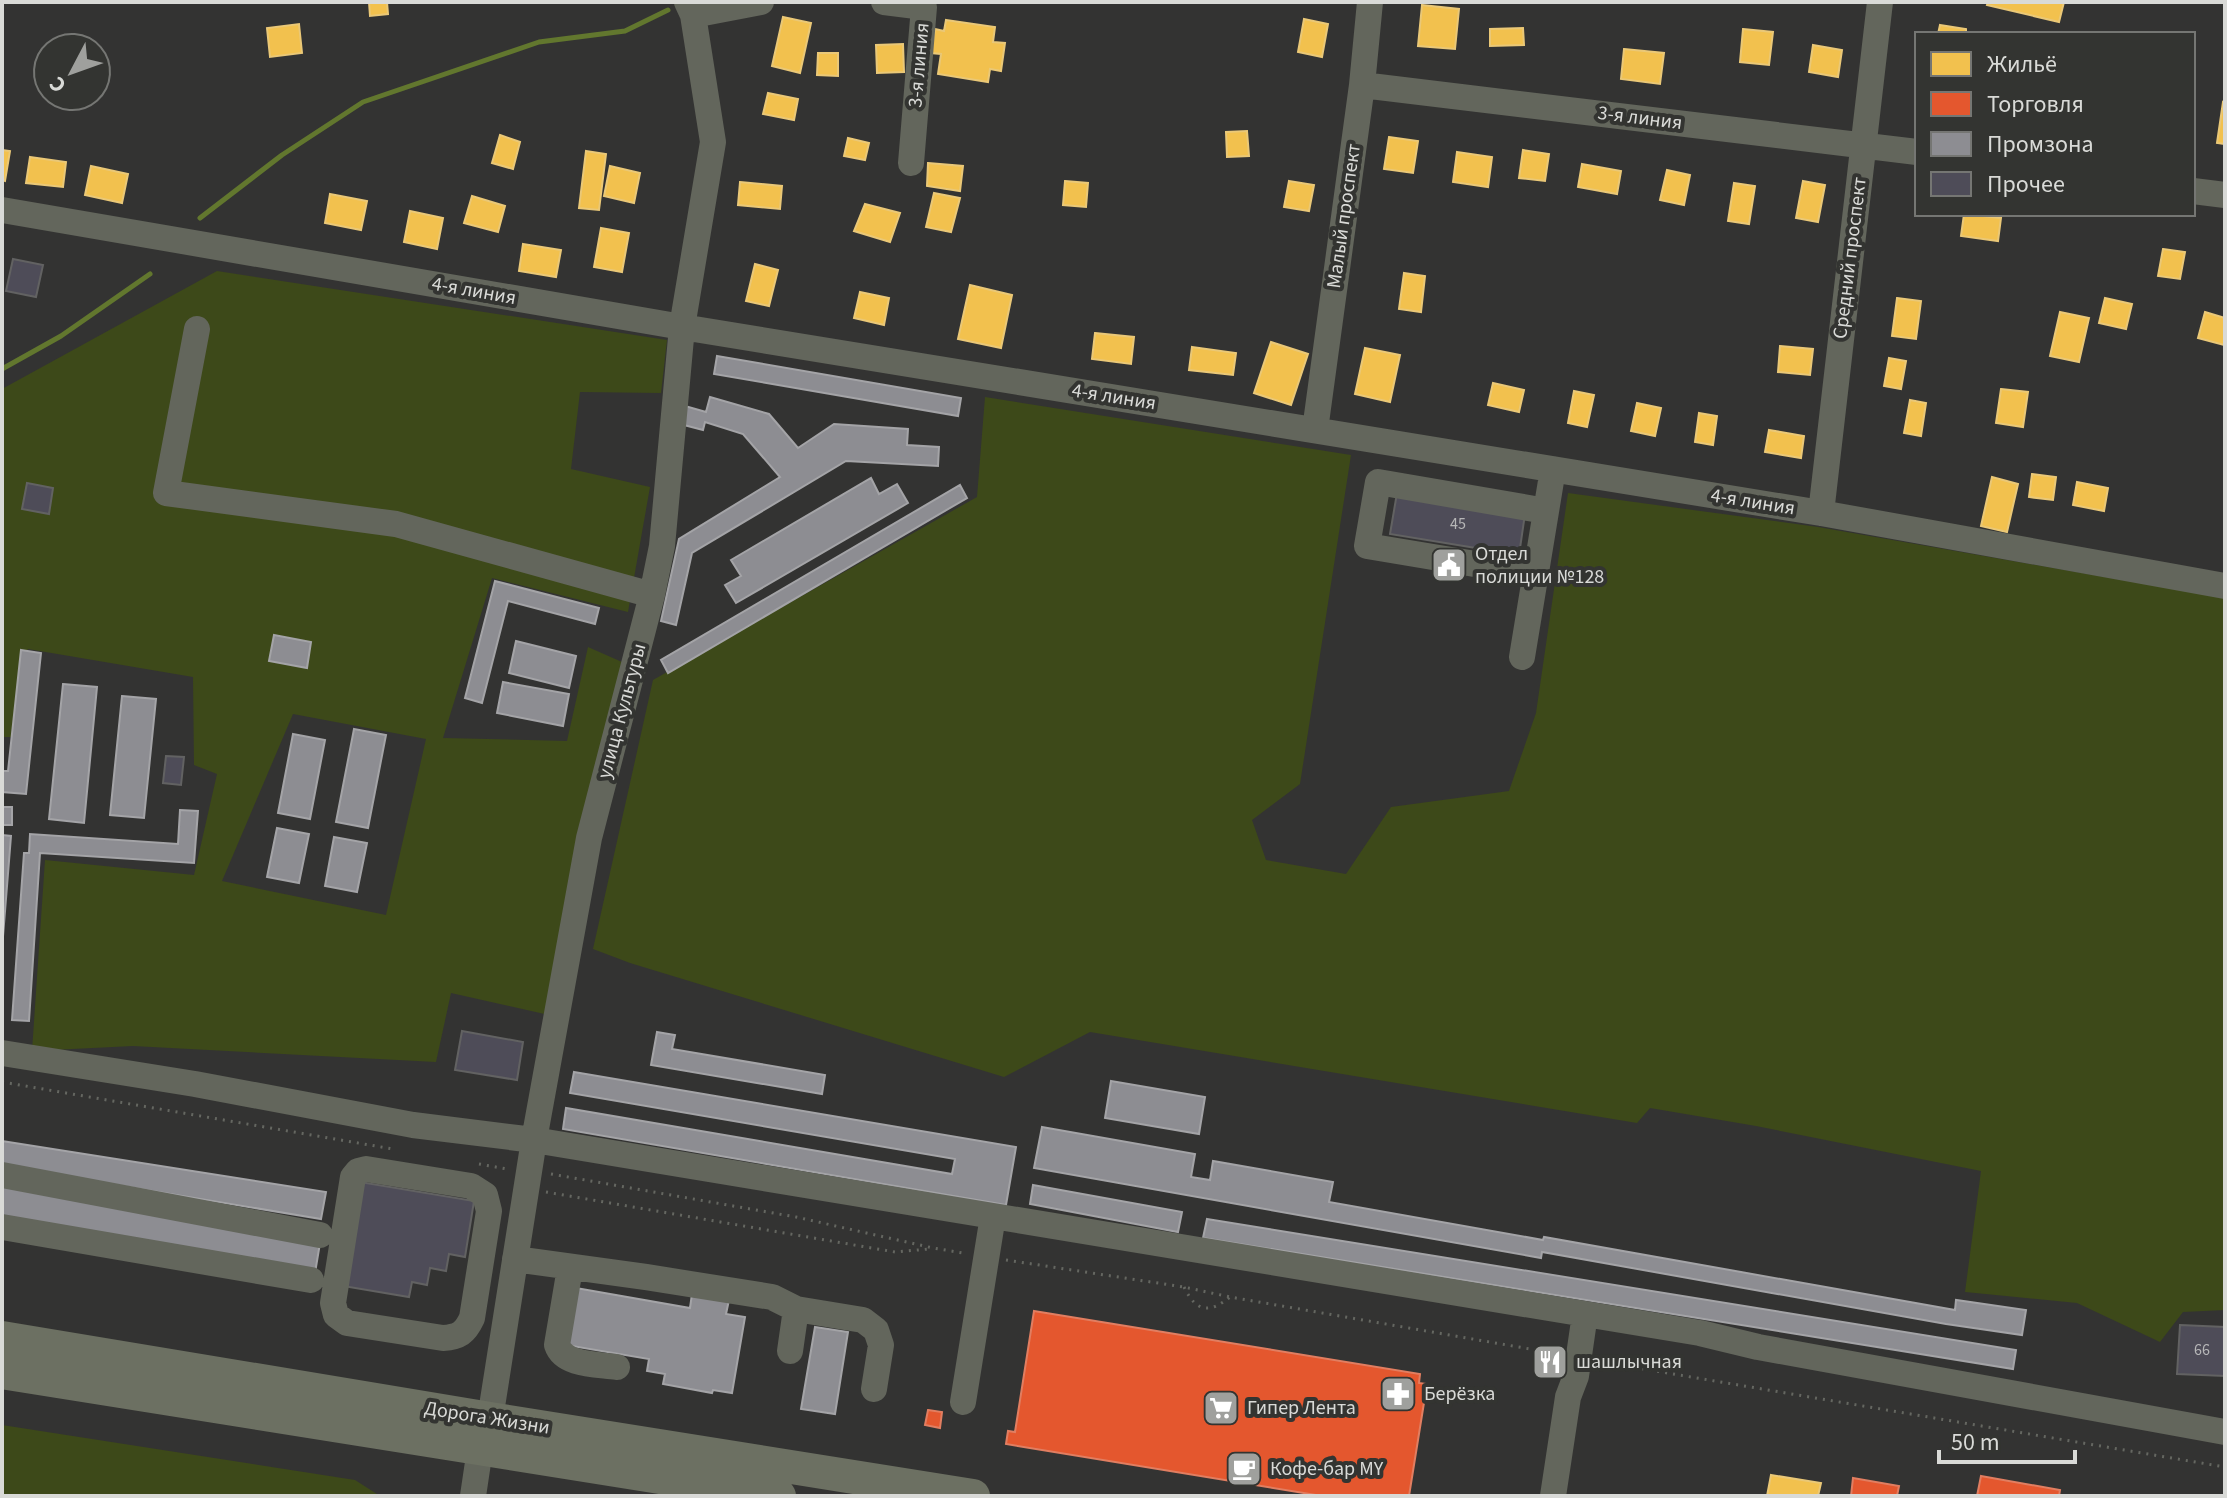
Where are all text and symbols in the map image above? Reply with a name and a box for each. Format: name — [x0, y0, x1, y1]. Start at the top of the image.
street label: 3-я линия — [901, 21, 937, 109]
north arrow — [32, 32, 112, 112]
legend — [1915, 32, 2195, 216]
text: Жильё — [1987, 47, 2057, 82]
text: С — [41, 69, 74, 100]
text: Торговля — [1987, 87, 2084, 122]
street label: 3-я линия — [1596, 99, 1684, 137]
text: Промзона — [1987, 127, 2094, 162]
street label: Малый проспект — [1320, 142, 1368, 290]
text: Прочее — [1987, 167, 2065, 202]
street label: Средний проспект — [1826, 176, 1874, 340]
street label: 4-я линия — [430, 270, 518, 312]
street label: 4-я линия — [1070, 377, 1158, 417]
street label: 4-я линия — [1709, 482, 1797, 522]
house number: 45 — [1450, 513, 1466, 535]
place label: Отдел полиции №128 — [1475, 540, 1604, 591]
public building icon: Отдел полиции №128 — [1430, 546, 1468, 584]
street label: улица Культуры — [590, 640, 654, 782]
house number: 66 — [2194, 1339, 2210, 1361]
restaurant icon: шашлычная — [1531, 1343, 1569, 1381]
place label: шашлычная — [1576, 1348, 1682, 1376]
pharmacy icon: Берёзка — [1379, 1375, 1417, 1413]
place label: Берёзка — [1424, 1380, 1495, 1408]
supermarket icon: Гипер Лента — [1202, 1389, 1240, 1427]
street label: Дорога Жизни — [422, 1394, 552, 1442]
place label: Гипер Лента — [1247, 1394, 1356, 1422]
scale bar — [1939, 1414, 2075, 1464]
text: 50 m — [1951, 1425, 2000, 1460]
cafe icon: Кофе-бар MY — [1225, 1450, 1263, 1488]
place label: Кофе-бар MY — [1270, 1455, 1384, 1483]

